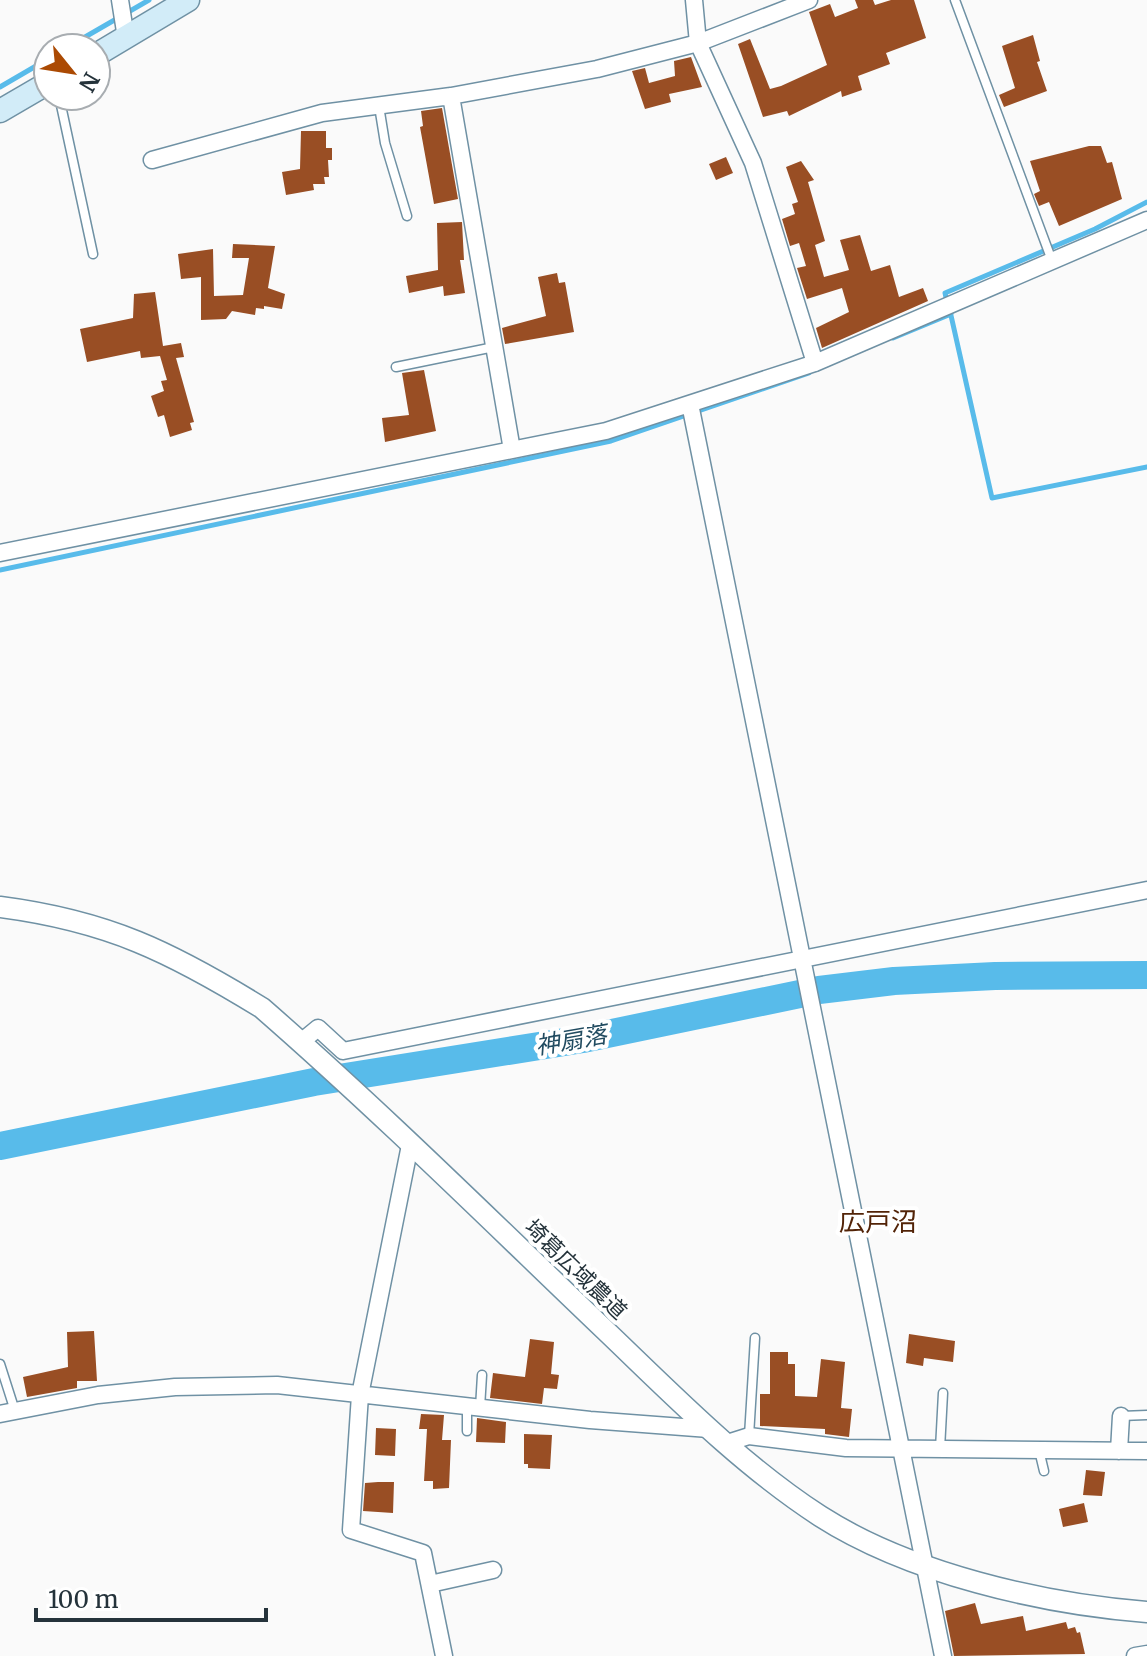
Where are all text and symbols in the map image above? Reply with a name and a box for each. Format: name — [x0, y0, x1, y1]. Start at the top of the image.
north arrow — [32, 32, 112, 112]
text: N — [73, 67, 106, 97]
water label: 神扇落 — [533, 1018, 613, 1062]
district label: 広戸沼 — [839, 1205, 917, 1238]
street label: 埼葛広域農道 — [519, 1213, 633, 1325]
scale bar — [36, 1572, 266, 1622]
text: 100 m — [48, 1584, 119, 1615]

